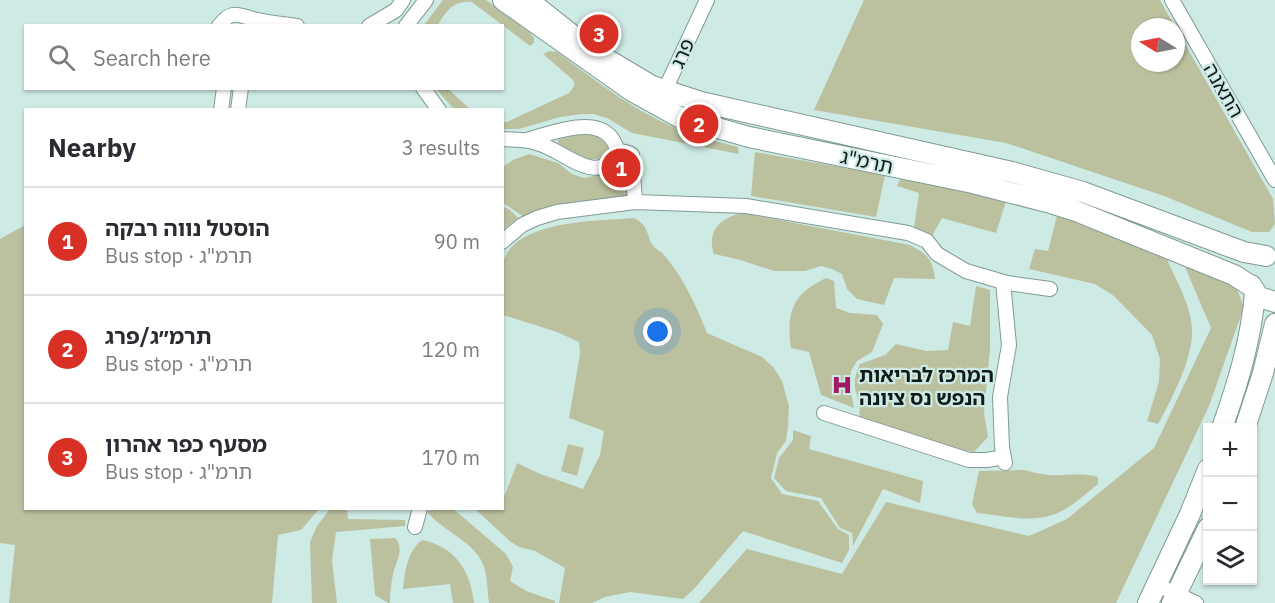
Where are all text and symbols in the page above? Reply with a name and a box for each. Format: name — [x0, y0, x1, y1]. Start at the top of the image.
pin: 3 — [580, 12, 618, 57]
north arrow — [1131, 18, 1185, 72]
search box — [24, 24, 504, 90]
street label: פרג — [663, 34, 701, 72]
icon: search — [45, 41, 78, 74]
text: Search here — [93, 43, 211, 72]
street label: התאנה — [1198, 58, 1250, 122]
pin: 2 — [680, 102, 718, 146]
text: Nearby — [48, 130, 136, 164]
text: 3 results — [402, 134, 480, 161]
street label: תרמ"ג — [838, 142, 896, 180]
pin: 1 — [602, 146, 640, 190]
text: הוסטל נווה רבקה — [105, 213, 270, 242]
text: 1 — [62, 228, 74, 255]
text: 90 m — [434, 228, 480, 255]
text: Bus stop · תרמ"ג — [105, 242, 252, 269]
your location — [643, 317, 672, 346]
text: תרמ״ג/פרג — [105, 321, 212, 350]
text: 2 — [62, 336, 74, 363]
text: 120 m — [422, 336, 480, 363]
text: Bus stop · תרמ"ג — [105, 350, 252, 377]
place label: המרכז לבריאות הנפש נס ציונה — [859, 361, 994, 411]
hospital icon: המרכז לבריאות הנפש נס ציונה — [830, 373, 854, 397]
map controls — [1203, 423, 1257, 585]
button: + — [1203, 423, 1257, 477]
text: מסעף כפר אהרון — [105, 429, 267, 458]
text: 3 — [62, 444, 74, 471]
text: 170 m — [422, 444, 480, 471]
text: Bus stop · תרמ"ג — [105, 458, 252, 485]
button: − — [1203, 477, 1257, 531]
button: layers — [1203, 531, 1257, 585]

